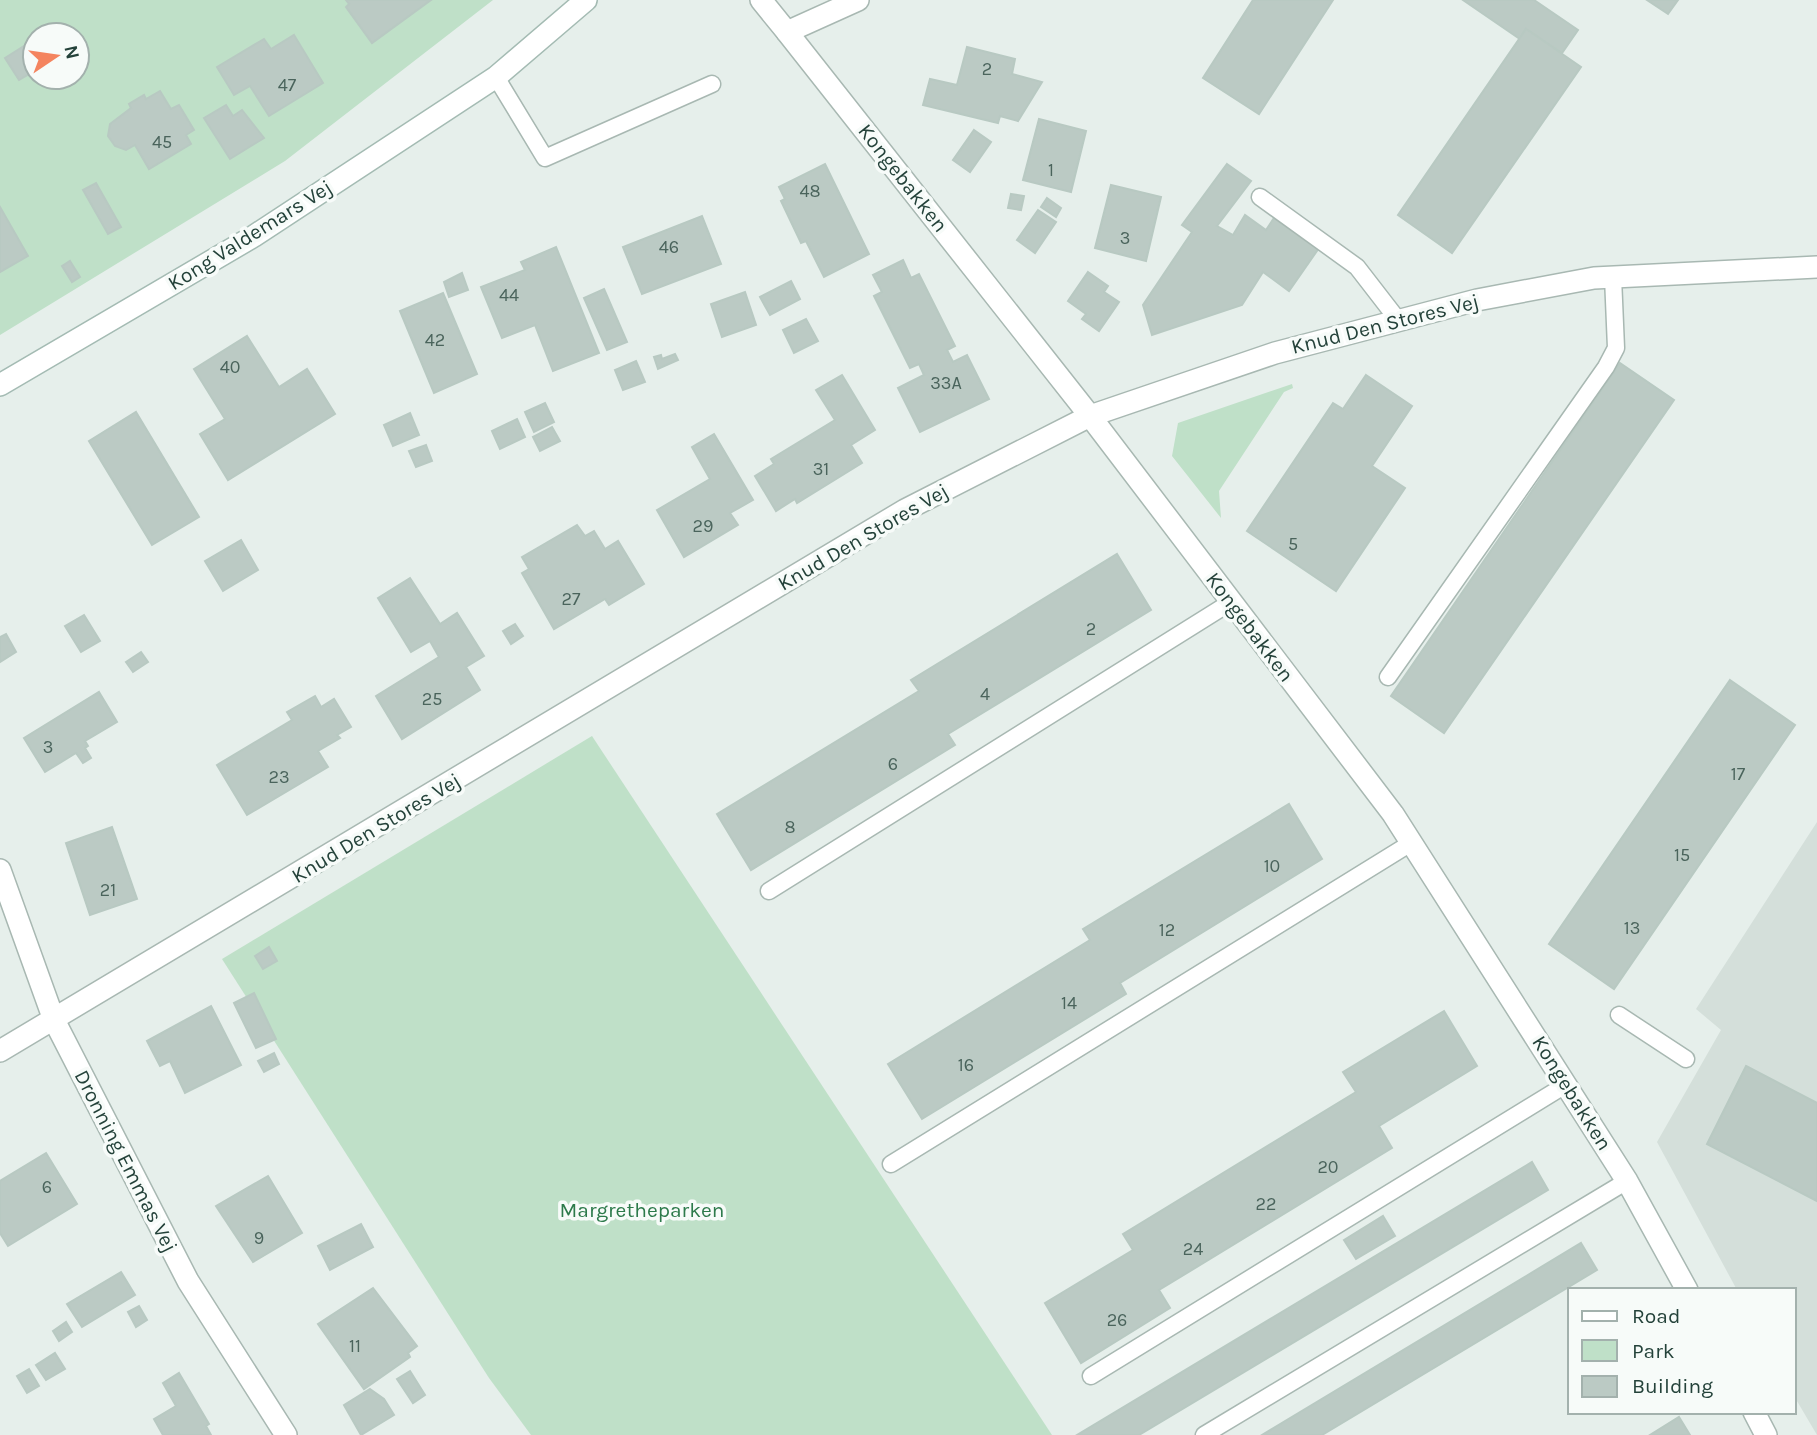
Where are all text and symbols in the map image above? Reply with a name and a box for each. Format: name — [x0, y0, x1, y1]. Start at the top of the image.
north arrow — [21, 21, 91, 91]
text: N — [59, 43, 84, 62]
house number: 2 — [982, 58, 992, 80]
house number: 47 — [278, 74, 297, 96]
street label: Kongebakken — [853, 119, 953, 237]
house number: 45 — [152, 131, 172, 153]
house number: 1 — [1048, 159, 1054, 181]
street label: Kong Valdemars Vej — [164, 175, 336, 295]
house number: 48 — [799, 180, 821, 202]
house number: 3 — [1120, 227, 1130, 249]
house number: 46 — [659, 236, 679, 258]
house number: 44 — [499, 284, 519, 306]
street label: Knud Den Stores Vej — [1289, 289, 1481, 359]
house number: 42 — [425, 329, 445, 351]
house number: 40 — [220, 356, 240, 378]
house number: 33A — [930, 372, 962, 394]
house number: 31 — [813, 458, 829, 480]
street label: Knud Den Stores Vej — [773, 478, 953, 596]
house number: 29 — [693, 515, 713, 537]
house number: 5 — [1288, 533, 1298, 555]
street label: Kongebakken — [1201, 568, 1299, 686]
house number: 27 — [562, 588, 581, 610]
house number: 2 — [1086, 618, 1096, 640]
house number: 4 — [980, 683, 990, 705]
house number: 25 — [422, 688, 442, 710]
house number: 3 — [43, 736, 53, 758]
house number: 6 — [888, 753, 898, 775]
house number: 17 — [1731, 763, 1746, 785]
house number: 23 — [268, 766, 290, 788]
street label: Knud Den Stores Vej — [287, 768, 465, 888]
house number: 8 — [784, 816, 796, 838]
house number: 15 — [1674, 844, 1690, 866]
house number: 10 — [1264, 855, 1280, 877]
house number: 21 — [100, 879, 116, 901]
house number: 13 — [1624, 917, 1640, 939]
house number: 12 — [1159, 919, 1175, 941]
house number: 14 — [1061, 992, 1077, 1014]
street label: Kongebakken — [1527, 1031, 1617, 1155]
house number: 16 — [958, 1054, 974, 1076]
street label: Dronning Emmas Vej — [70, 1066, 182, 1256]
house number: 20 — [1317, 1156, 1339, 1178]
house number: 6 — [42, 1176, 52, 1198]
house number: 22 — [1256, 1193, 1276, 1215]
park label: Margretheparken — [560, 1198, 724, 1222]
house number: 9 — [254, 1227, 264, 1249]
house number: 24 — [1183, 1238, 1203, 1260]
legend — [1568, 1288, 1796, 1414]
text: Road — [1632, 1304, 1680, 1328]
house number: 26 — [1107, 1309, 1127, 1331]
house number: 11 — [349, 1335, 361, 1357]
text: Park — [1632, 1339, 1675, 1363]
text: Building — [1632, 1374, 1713, 1398]

